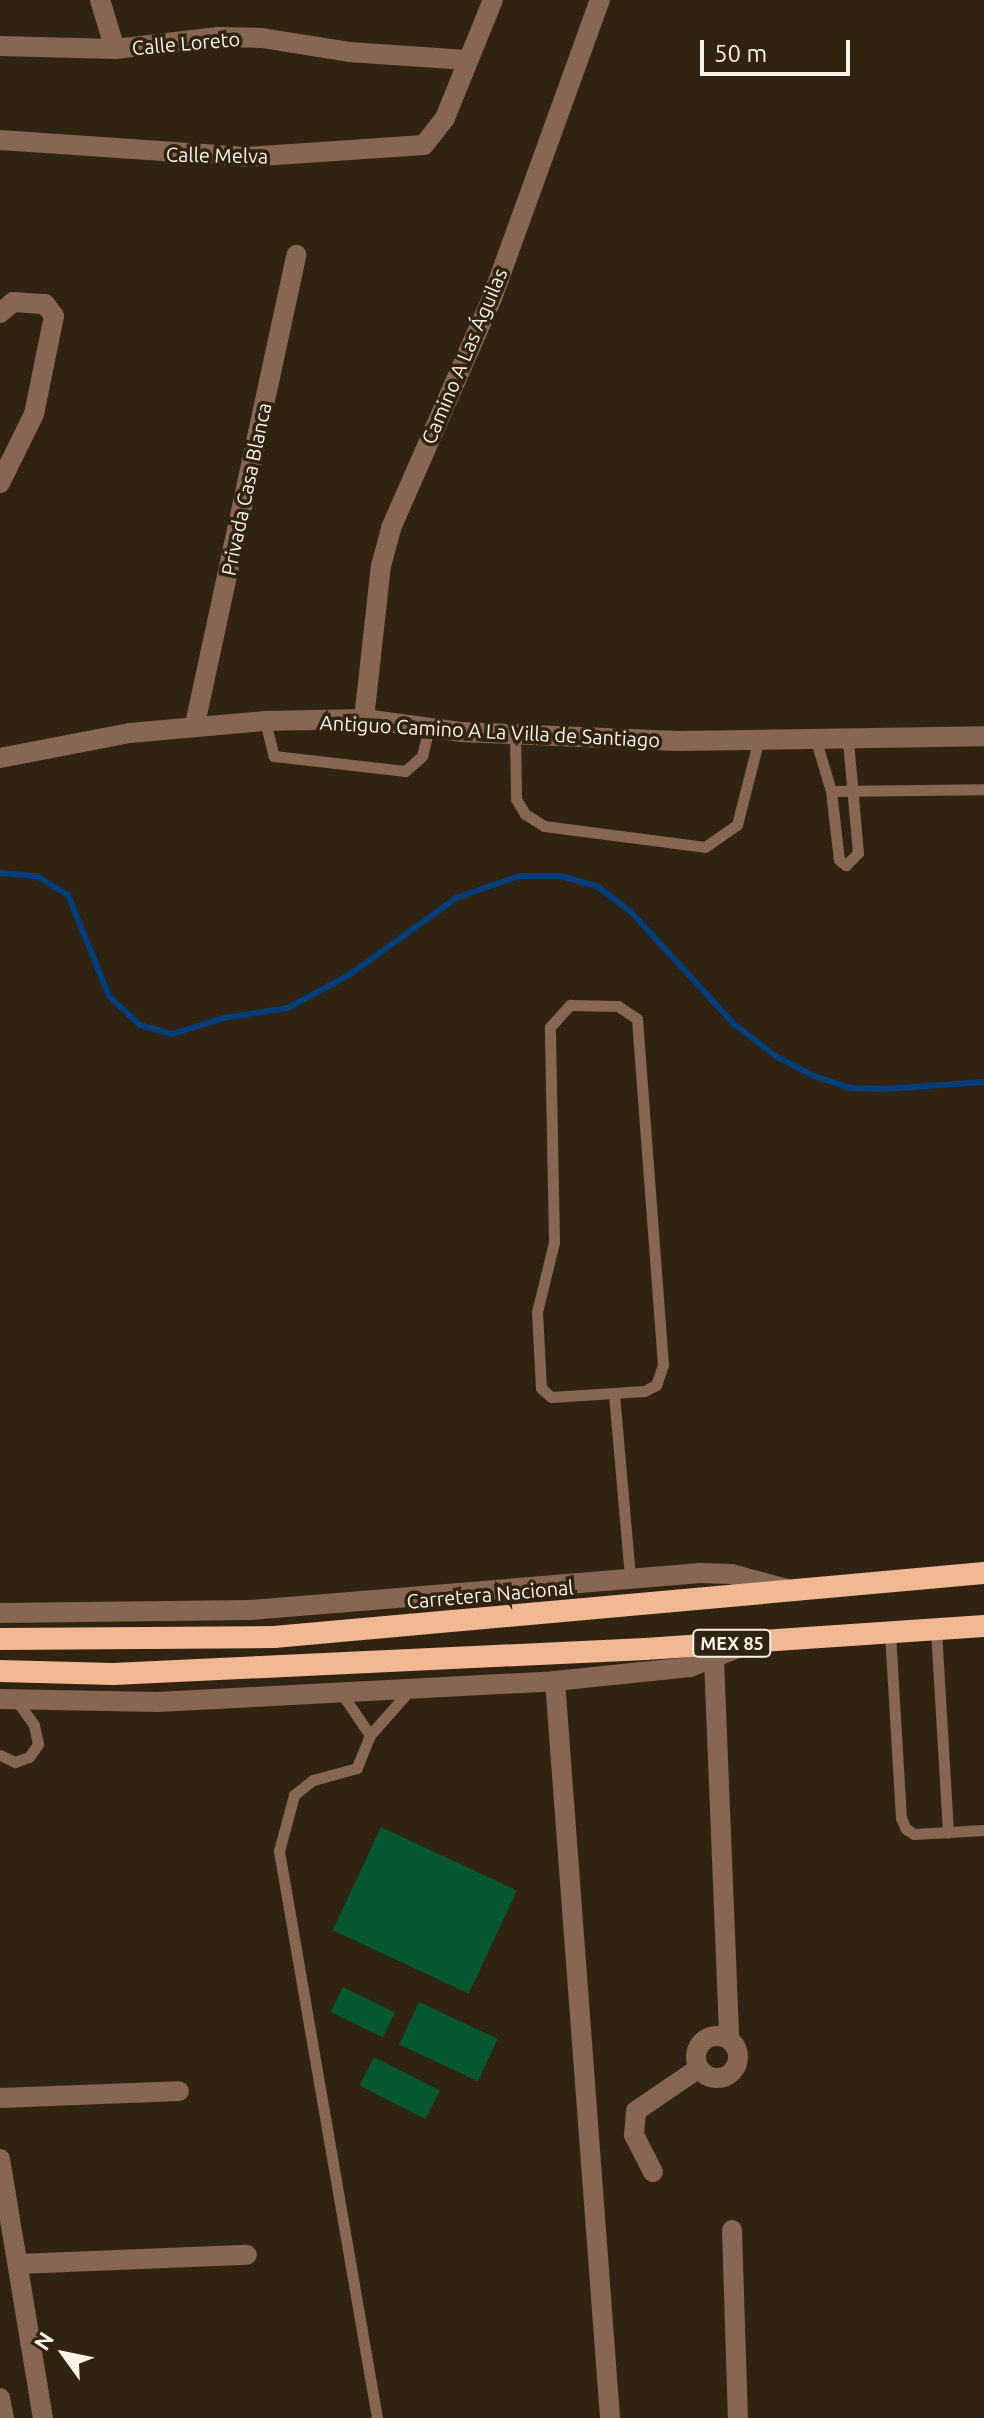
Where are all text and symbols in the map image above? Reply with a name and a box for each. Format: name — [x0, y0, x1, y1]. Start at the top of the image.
scale bar — [704, 24, 854, 74]
street label: Calle Loreto — [131, 26, 241, 60]
text: 50 m — [714, 40, 767, 67]
street label: Calle Melva — [166, 142, 268, 168]
street label: Camino A Las Águilas — [416, 264, 512, 448]
street label: Privada Casa Blanca — [216, 400, 276, 578]
street label: Antiguo Camino A La Villa de Santiago — [319, 710, 661, 752]
street label: Carretera Nacional — [406, 1575, 574, 1613]
road number: MEX 85 — [692, 1629, 772, 1657]
north arrow — [24, 2314, 104, 2394]
text: N — [28, 2327, 58, 2354]

